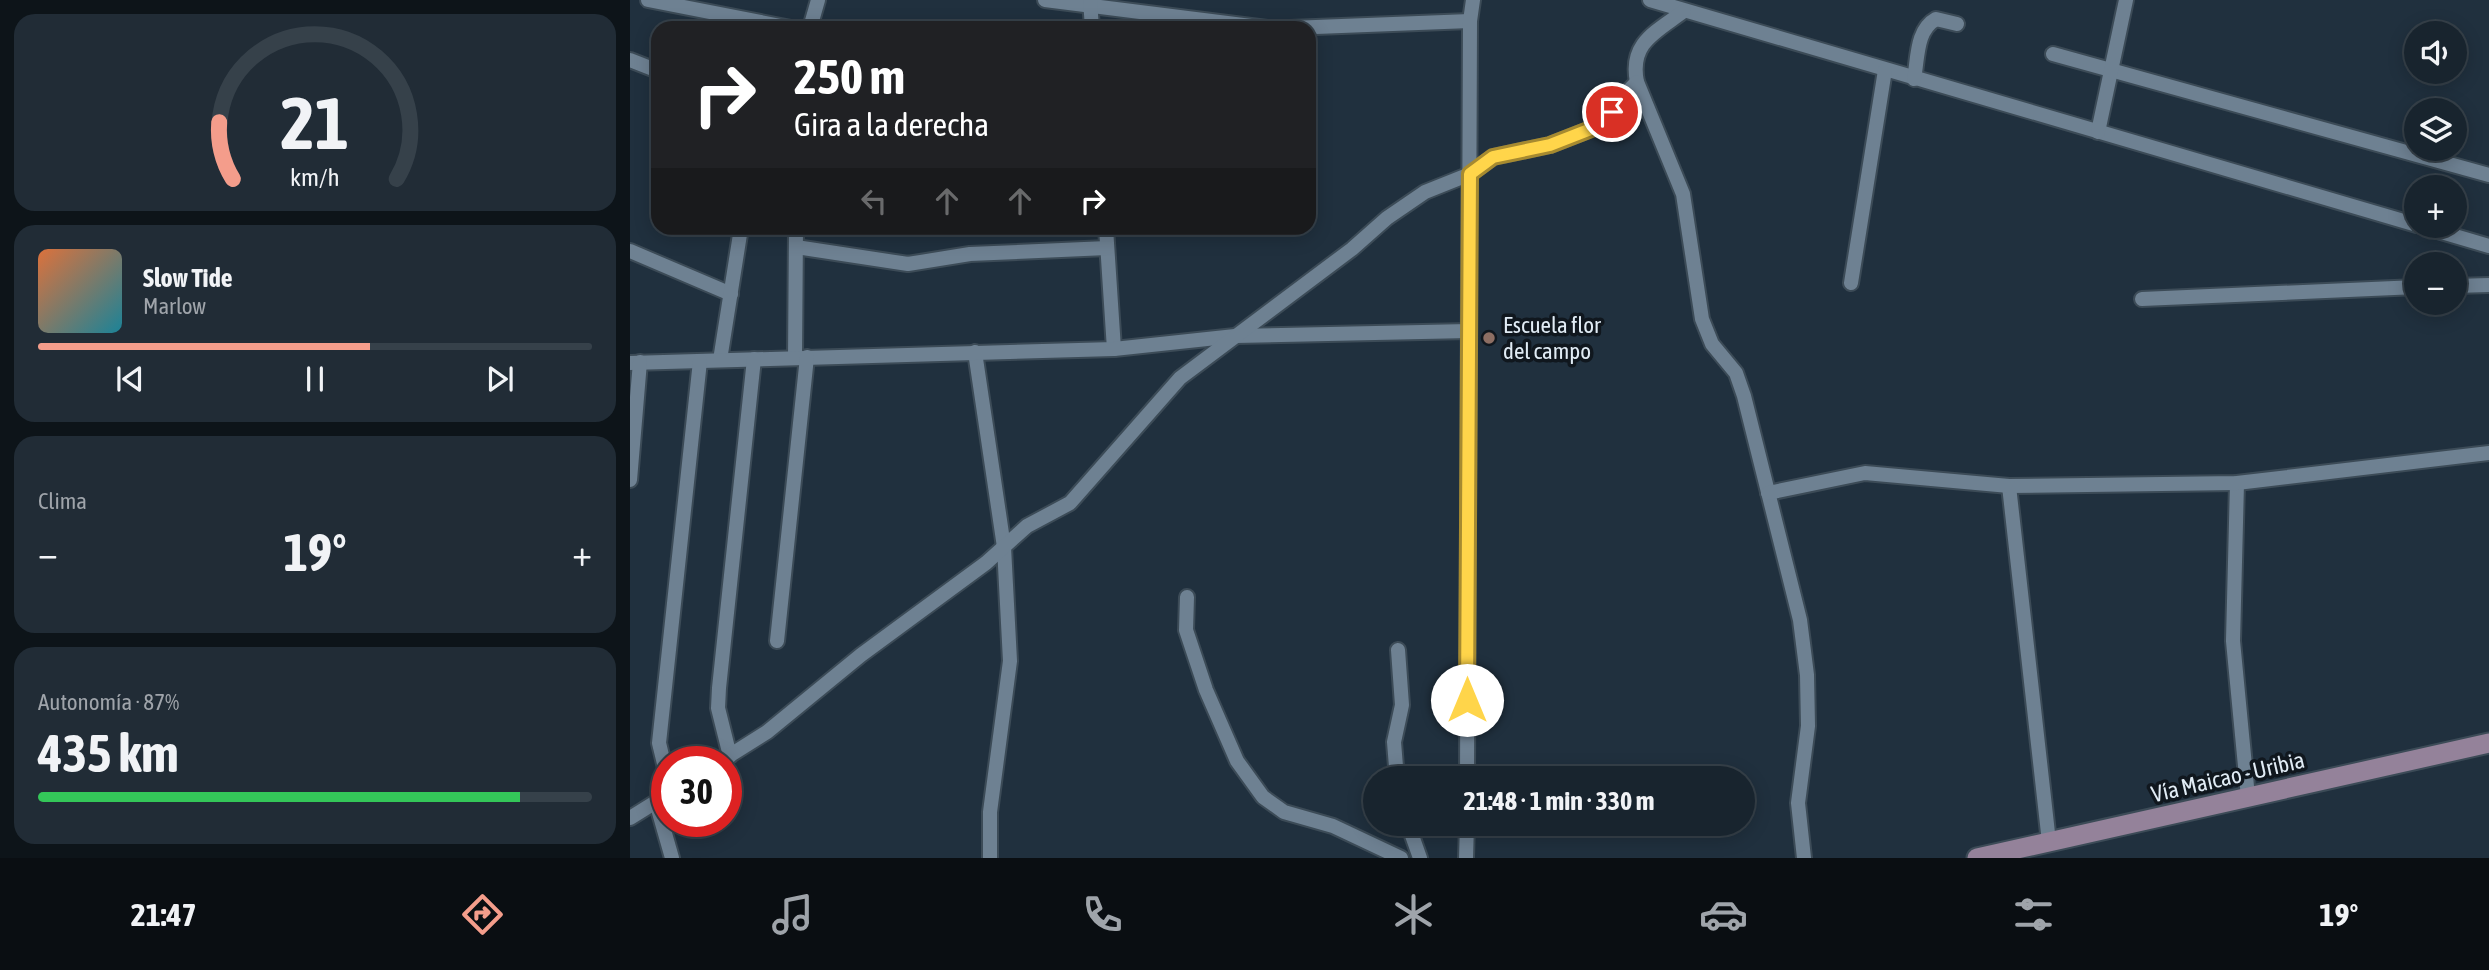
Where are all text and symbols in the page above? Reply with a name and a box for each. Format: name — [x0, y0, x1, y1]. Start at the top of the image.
map controls — [2404, 21, 2467, 315]
button: sound — [2404, 21, 2467, 84]
text: 250 m — [794, 48, 905, 104]
icon: right — [679, 49, 770, 140]
text: 21 — [281, 81, 349, 164]
pin — [1582, 82, 1642, 142]
icon: arrive — [1593, 93, 1631, 131]
button: layers — [2404, 98, 2467, 161]
text: Gira a la derecha — [794, 106, 989, 143]
text: km/h — [290, 162, 340, 190]
button: + — [2404, 175, 2467, 238]
icon: left — [855, 182, 893, 220]
icon: ahead — [928, 182, 966, 220]
icon: ahead — [1001, 182, 1039, 220]
icon: right — [1074, 182, 1112, 220]
button: − — [2404, 252, 2467, 315]
text: Slow Tide — [143, 263, 233, 293]
text: Marlow — [143, 293, 206, 319]
place label: Escuela flor del campo — [1503, 312, 1602, 364]
marker: Escuela flor del campo — [1481, 330, 1497, 346]
icon: previous — [111, 360, 149, 398]
icon: pause — [296, 360, 334, 398]
icon: next — [481, 360, 519, 398]
text: Clima — [38, 488, 87, 514]
text: 19° — [283, 522, 347, 582]
text: − — [38, 531, 58, 574]
text: + — [572, 531, 592, 574]
position arrow — [1430, 663, 1504, 737]
text: Autonomía · 87% — [38, 689, 179, 715]
text: 435 km — [38, 723, 179, 783]
speed limit sign: 30 — [651, 746, 742, 837]
street label: Vía Maicao - Uribia — [2149, 747, 2307, 807]
text: 21:48 · 1 min · 330 m — [1464, 786, 1654, 816]
icon: directions — [458, 890, 507, 939]
icon: music — [768, 890, 817, 939]
icon: phone — [1078, 890, 1127, 939]
icon: climate — [1389, 890, 1438, 939]
icon: car — [1699, 890, 1748, 939]
icon: filters — [2009, 890, 2058, 939]
text: 21:47 — [131, 896, 196, 933]
text: 19° — [2319, 896, 2358, 933]

